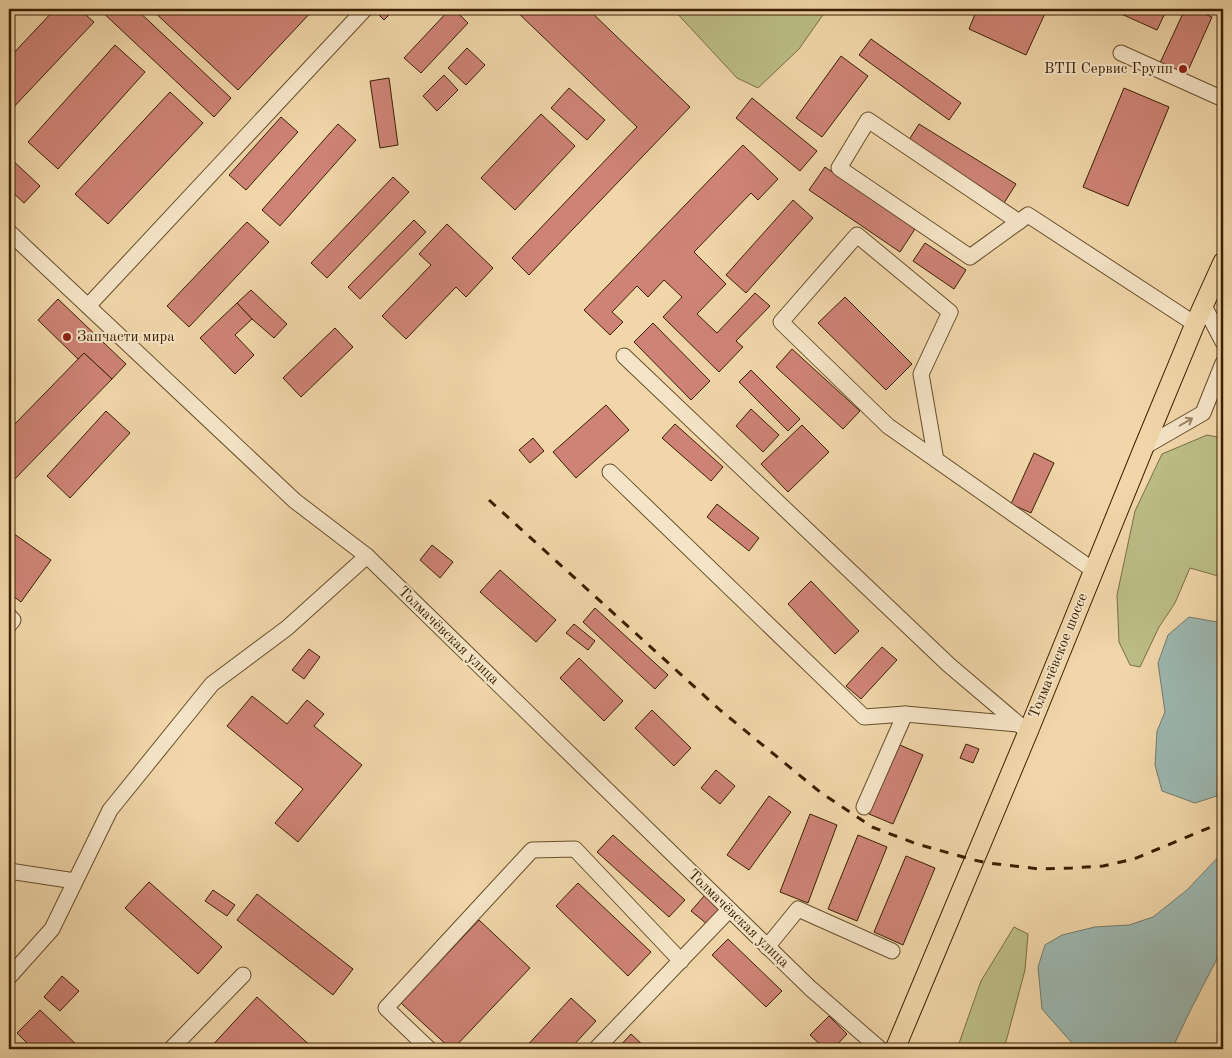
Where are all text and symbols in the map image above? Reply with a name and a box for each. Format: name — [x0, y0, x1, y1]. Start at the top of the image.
place label: ВТП Сервис Групп — [1044, 62, 1173, 77]
marker: ВТП Сервис Групп — [1177, 63, 1189, 75]
place label: Запчасти мира — [77, 330, 175, 345]
marker: Запчасти мира — [61, 331, 73, 343]
one-way arrow — [1178, 417, 1193, 427]
street label: Толмачёвская улица — [395, 584, 502, 688]
street label: Толмачёвское шоссе — [1027, 591, 1091, 721]
street label: Толмачёвская улица — [685, 867, 792, 971]

